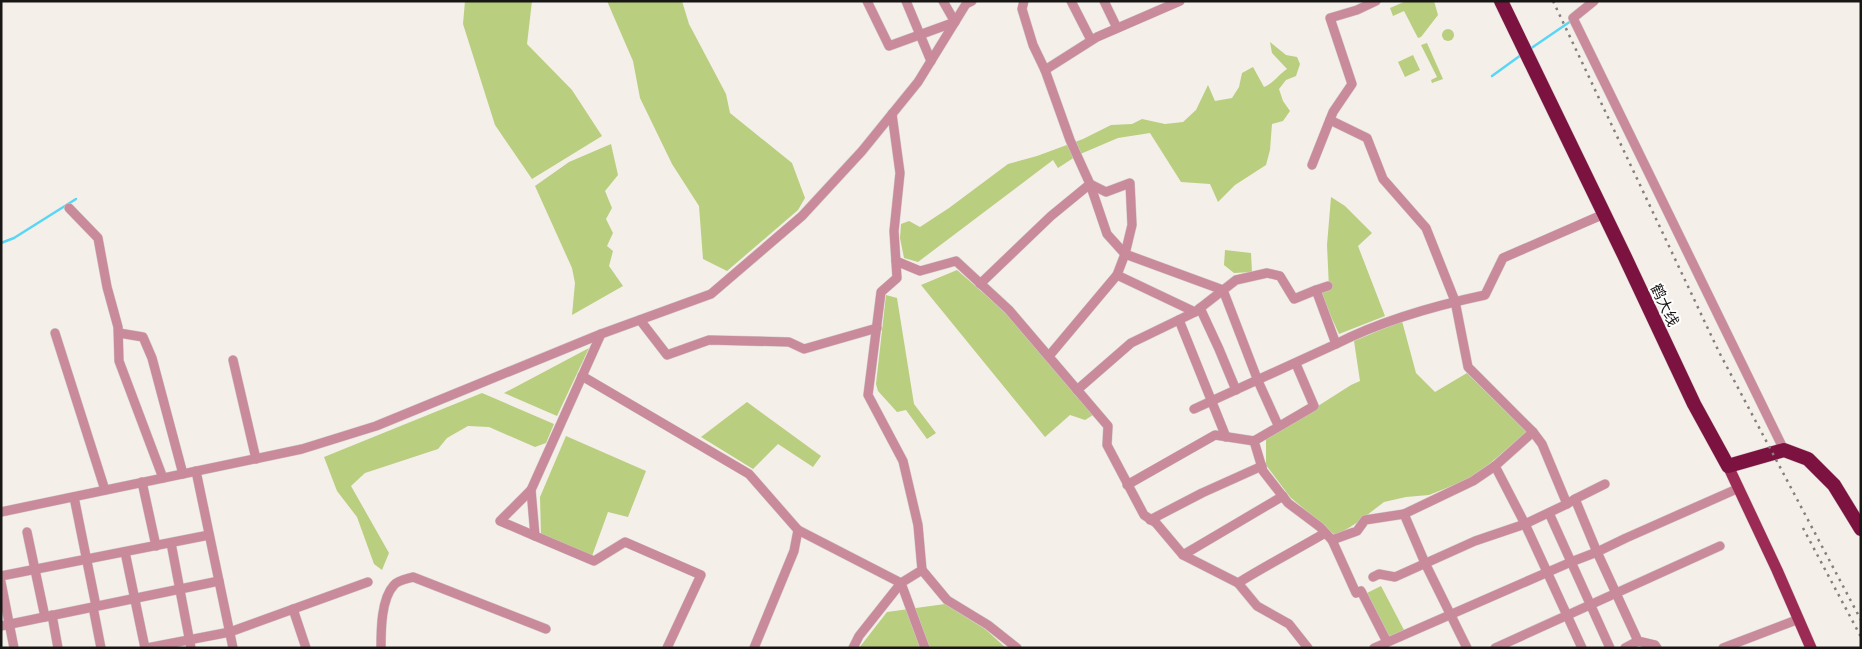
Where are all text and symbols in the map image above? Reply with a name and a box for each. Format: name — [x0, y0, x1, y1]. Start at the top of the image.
street label: 鹤大线 — [1647, 281, 1683, 329]

